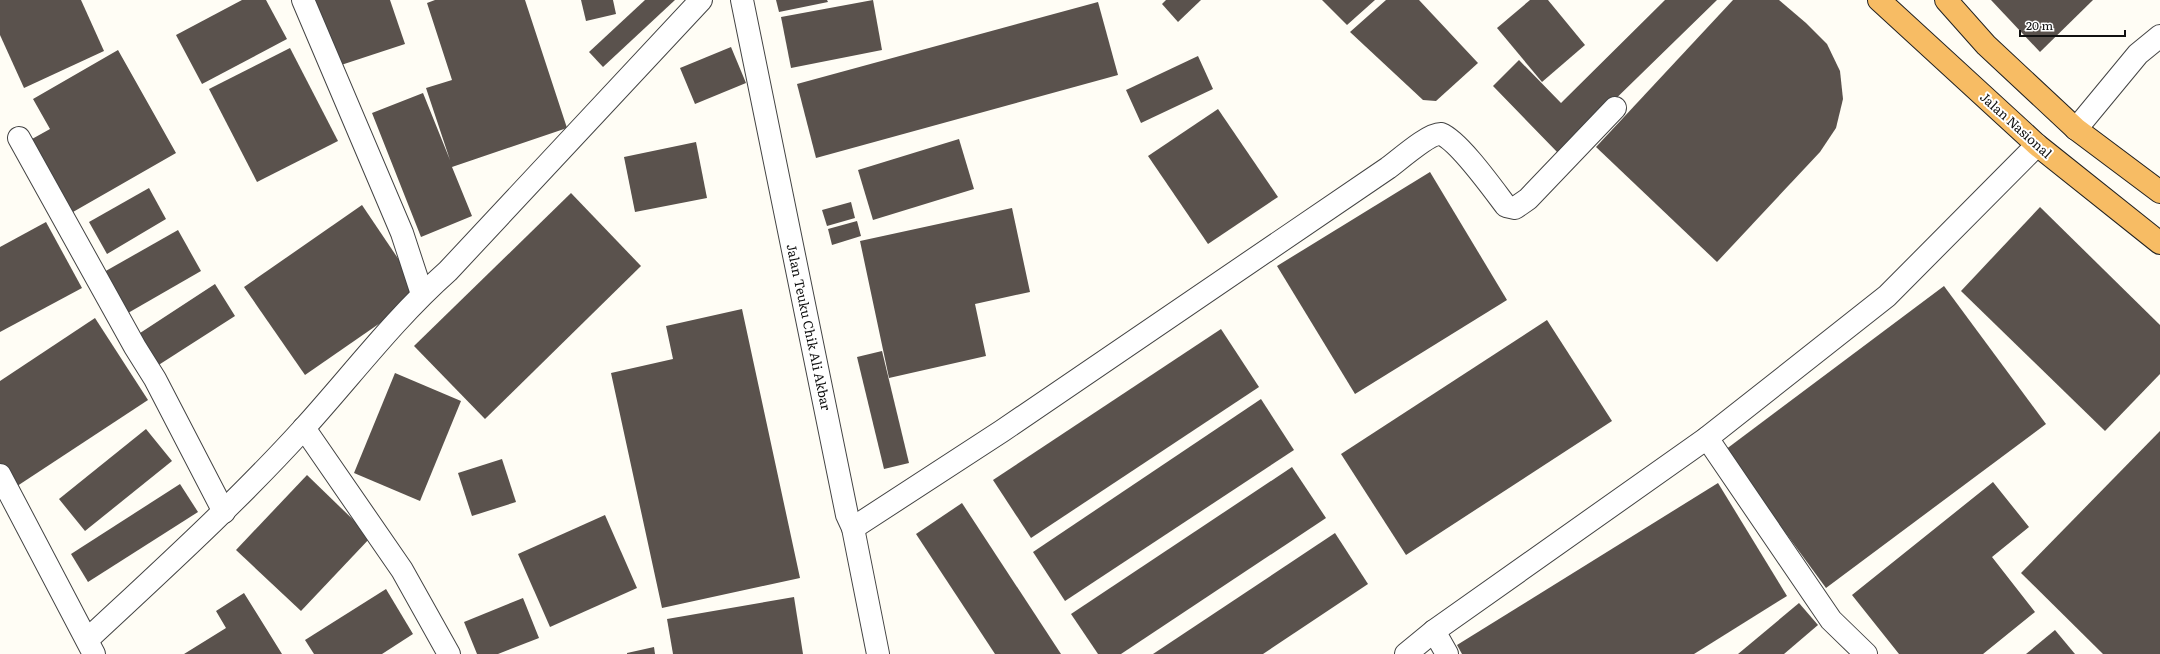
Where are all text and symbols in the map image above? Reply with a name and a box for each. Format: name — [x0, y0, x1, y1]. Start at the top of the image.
scale bar — [2020, 12, 2125, 38]
text: 20 m — [2026, 16, 2053, 34]
street label: Jalan Nasional — [1976, 87, 2057, 163]
street label: Jalan Teuku Chik Ali Akbar — [783, 242, 837, 413]

